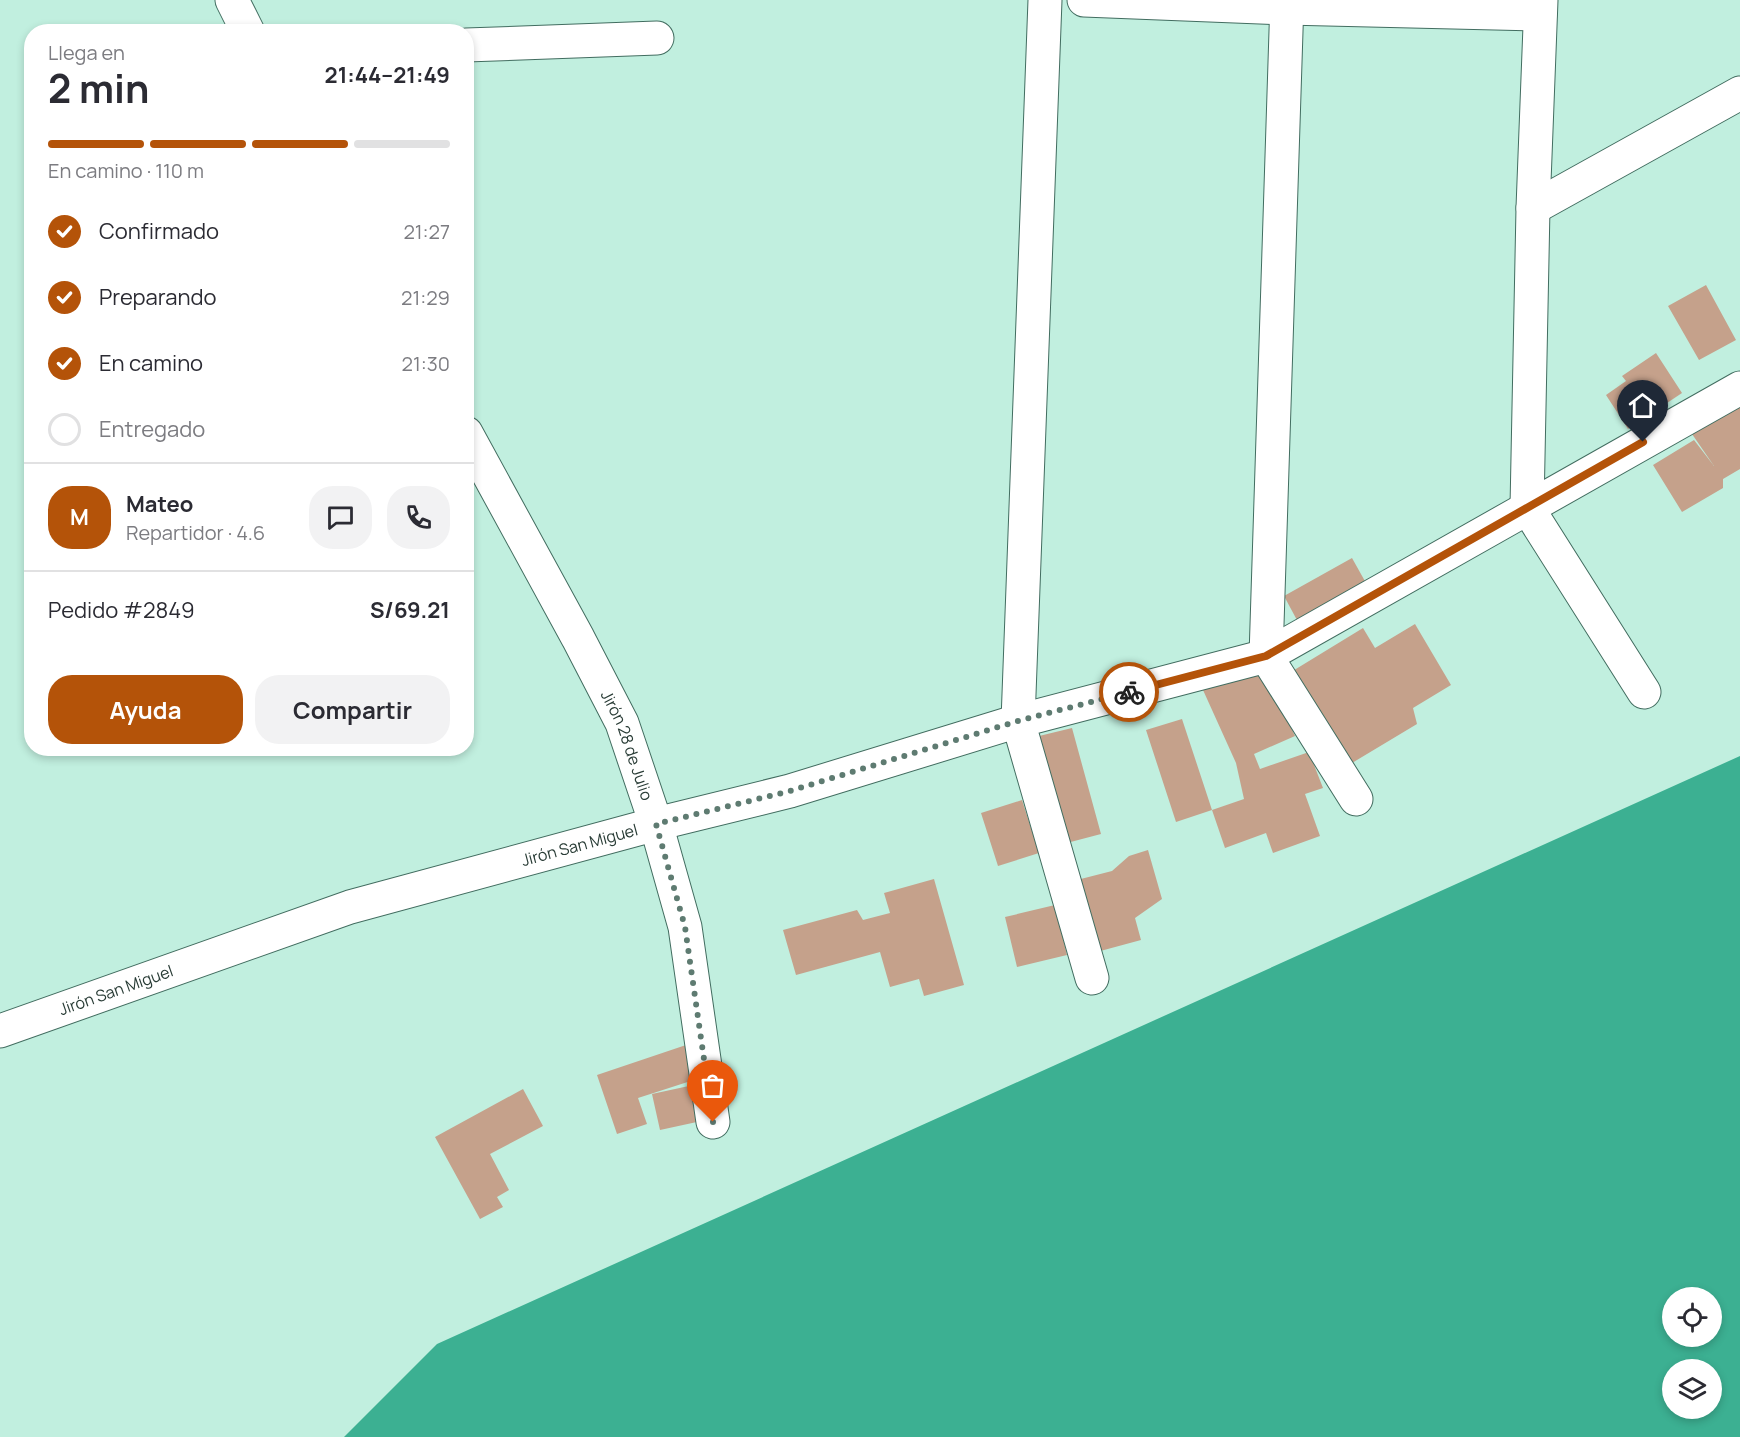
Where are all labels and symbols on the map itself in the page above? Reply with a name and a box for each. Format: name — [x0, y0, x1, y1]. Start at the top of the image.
pin — [1617, 380, 1668, 442]
courier — [1099, 662, 1159, 722]
street label: Jirón 28 de Julio — [596, 686, 658, 803]
street label: Jirón San Miguel — [519, 818, 640, 871]
street label: Jirón San Miguel — [56, 960, 176, 1020]
pin — [687, 1060, 738, 1122]

